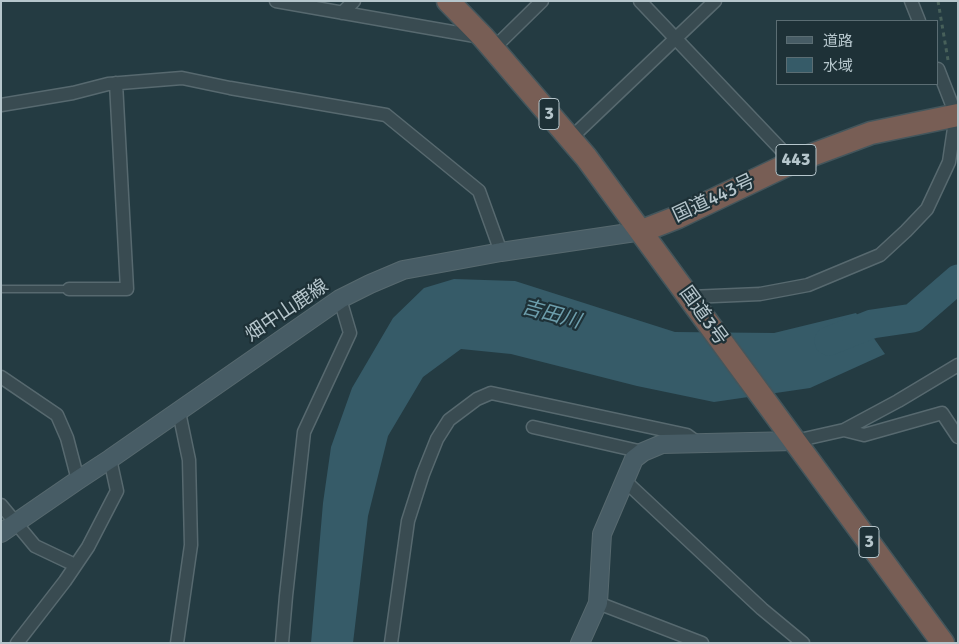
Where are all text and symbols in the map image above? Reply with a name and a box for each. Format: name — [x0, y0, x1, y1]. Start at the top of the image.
legend — [776, 20, 939, 85]
text: 道路 — [823, 32, 853, 50]
text: 水域 — [823, 57, 853, 75]
road number: 3 — [539, 98, 559, 130]
road number: 443 — [776, 144, 816, 176]
street label: 国道443号 — [669, 170, 759, 228]
street label: 畑中山鹿線 — [241, 275, 333, 347]
street label: 国道3号 — [674, 282, 732, 350]
water label: 吉田川 — [519, 296, 583, 334]
road number: 3 — [859, 526, 879, 558]

